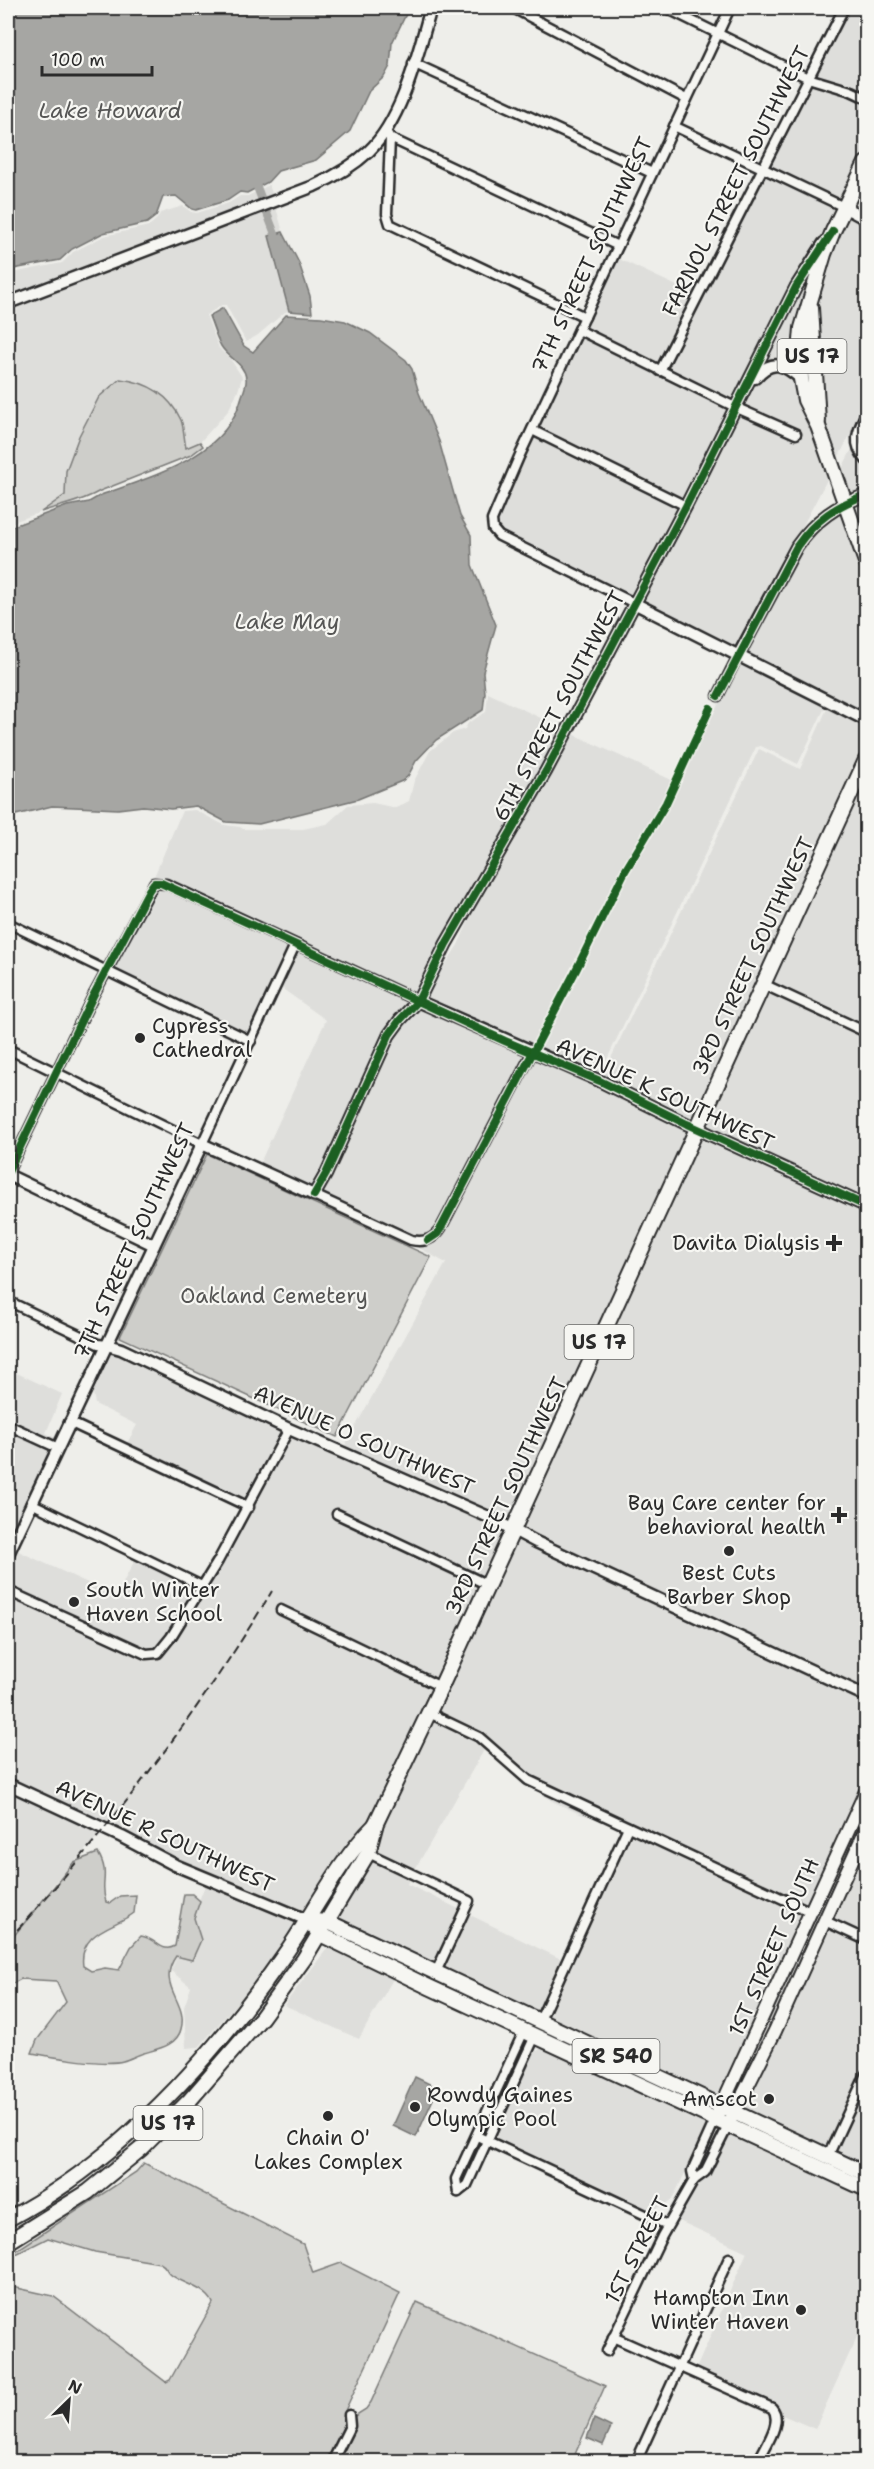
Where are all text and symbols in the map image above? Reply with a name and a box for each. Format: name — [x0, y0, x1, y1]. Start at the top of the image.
scale bar — [42, 39, 152, 77]
street label: FARNOL STREET SOUTHWEST — [655, 41, 817, 321]
text: 100 m — [51, 48, 105, 72]
water label: Lake Howard — [39, 96, 181, 125]
street label: 7TH STREET SOUTHWEST — [525, 132, 659, 378]
road number: US 17 — [778, 339, 846, 373]
street label: 6TH STREET SOUTHWEST — [486, 586, 632, 826]
water label: Lake May — [235, 607, 339, 636]
street label: 3RD STREET SOUTHWEST — [685, 832, 821, 1080]
place label: Cypress Cathedral — [152, 1012, 252, 1064]
marker: Cypress Cathedral — [133, 1031, 147, 1045]
street label: AVENUE K SOUTHWEST — [551, 1031, 779, 1157]
street label: 7TH STREET SOUTHWEST — [67, 1118, 201, 1364]
place label: Davita Dialysis — [672, 1229, 820, 1257]
marker: Davita Dialysis — [825, 1234, 843, 1252]
park label: Oakland Cemetery — [180, 1282, 368, 1310]
road number: US 17 — [564, 1325, 634, 1359]
street label: 3RD STREET SOUTHWEST — [438, 1372, 574, 1620]
street label: AVENUE O SOUTHWEST — [249, 1379, 479, 1501]
place label: Bay Care center for behavioral health — [628, 1489, 826, 1541]
marker: Bay Care center for behavioral health — [830, 1506, 848, 1524]
marker: Best Cuts Barber Shop — [722, 1544, 736, 1558]
place label: Best Cuts Barber Shop — [667, 1559, 791, 1611]
place label: South Winter Haven School — [86, 1576, 223, 1628]
marker: South Winter Haven School — [67, 1595, 81, 1609]
street label: AVENUE R SOUTHWEST — [51, 1773, 279, 1899]
street label: 1ST STREET SOUTH — [722, 1854, 826, 2040]
road number: SR 540 — [572, 2039, 660, 2073]
place label: Rowdy Gaines Olympic Pool — [427, 2081, 573, 2133]
place label: Amscot — [682, 2085, 757, 2113]
marker: Amscot — [762, 2092, 776, 2106]
marker: Rowdy Gaines Olympic Pool — [408, 2100, 422, 2114]
road number: US 17 — [134, 2106, 202, 2140]
marker: Chain O' Lakes Complex — [321, 2109, 335, 2123]
place label: Chain O' Lakes Complex — [254, 2124, 402, 2176]
street label: 1ST STREET — [598, 2191, 676, 2309]
place label: Hampton Inn Winter Haven — [651, 2284, 789, 2336]
marker: Hampton Inn Winter Haven — [794, 2303, 808, 2317]
north arrow — [39, 2370, 99, 2430]
text: N — [65, 2375, 85, 2399]

